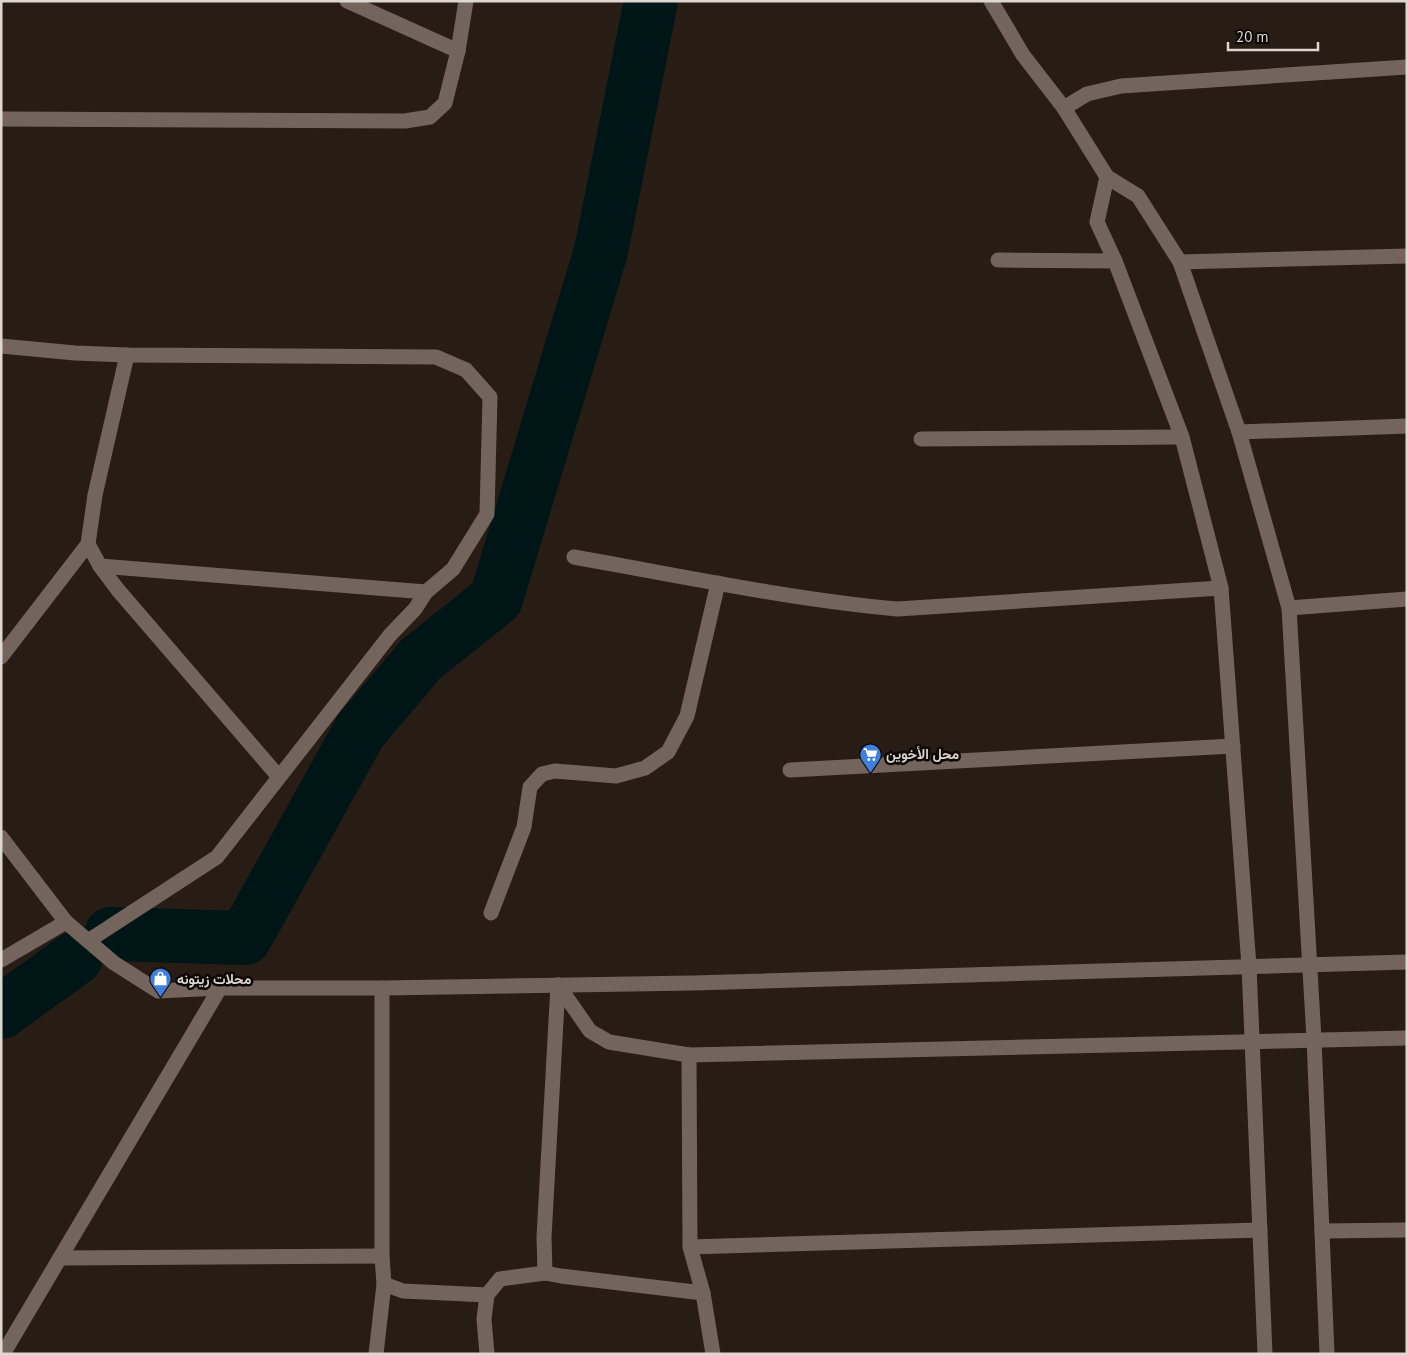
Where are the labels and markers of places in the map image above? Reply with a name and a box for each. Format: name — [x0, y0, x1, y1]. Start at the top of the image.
supermarket icon: محل الأخوين — [858, 742, 882, 773]
place label: محل الأخوين — [886, 745, 960, 763]
shop icon: محلات زيتونه — [149, 967, 173, 998]
place label: محلات زيتونه — [177, 970, 252, 988]

